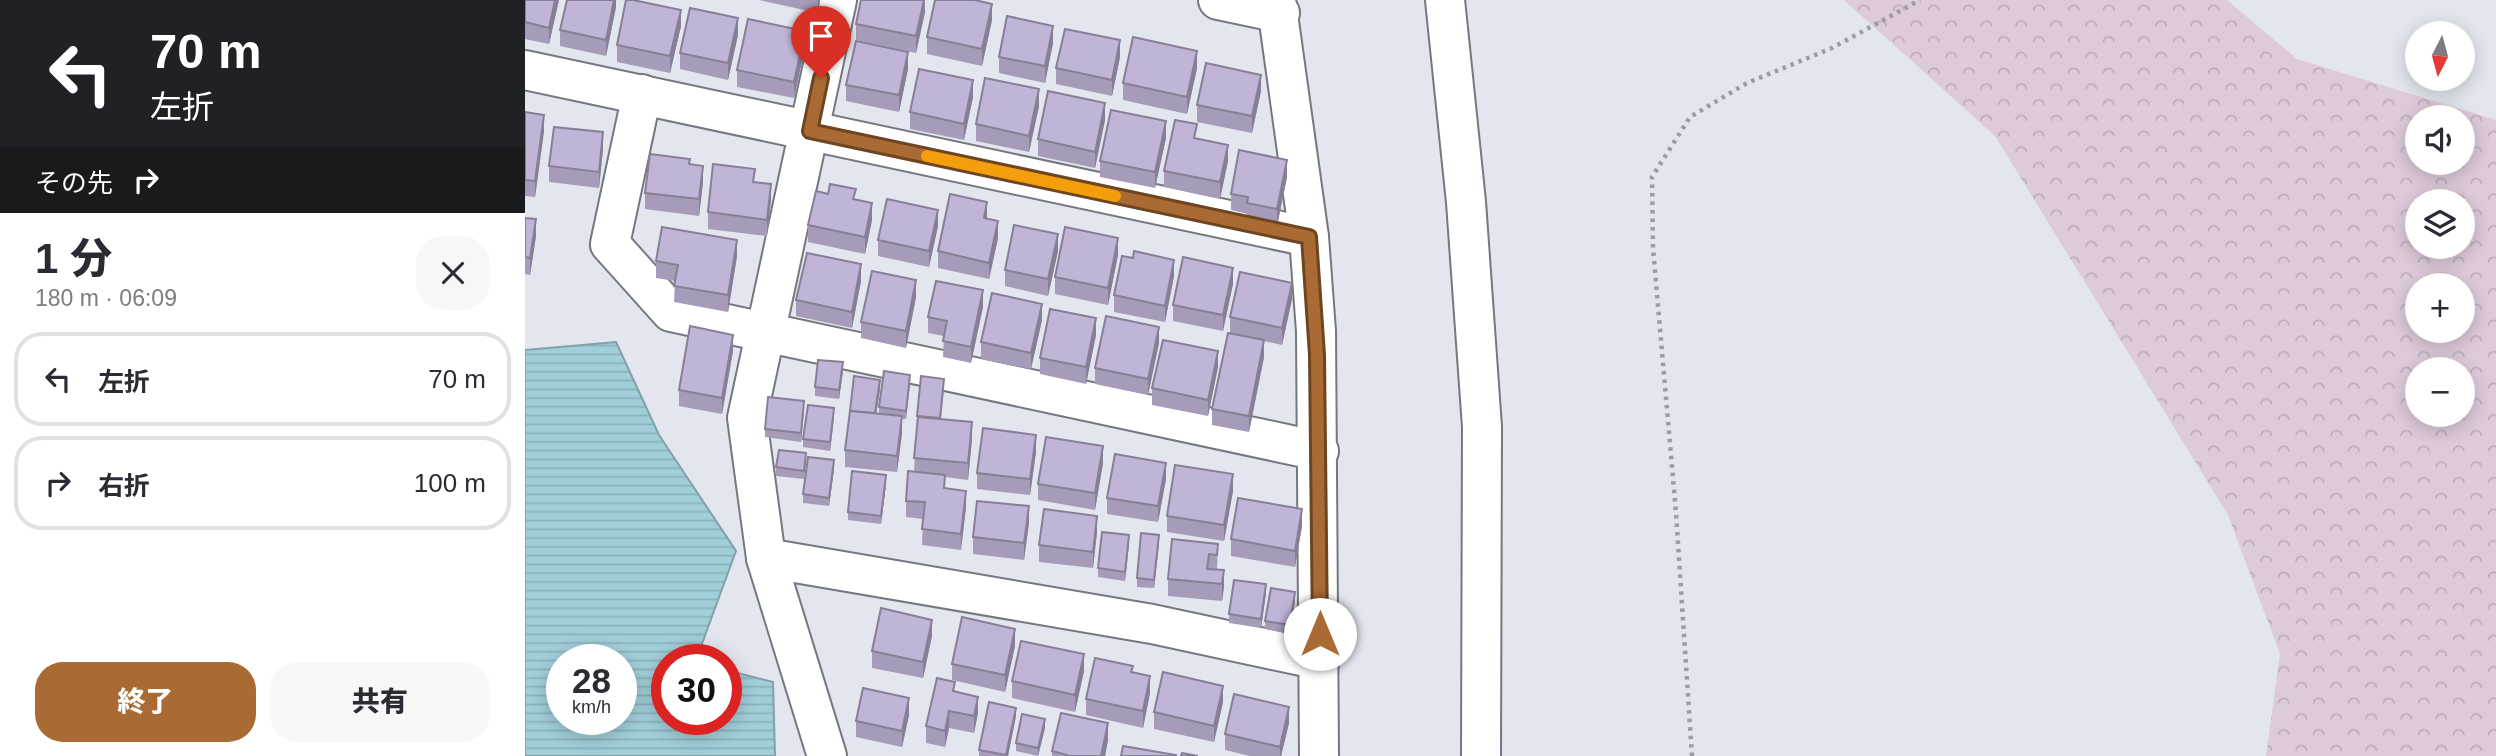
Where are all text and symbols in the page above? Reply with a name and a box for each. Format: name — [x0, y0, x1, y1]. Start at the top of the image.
pin — [791, 6, 851, 78]
icon: arrive — [802, 17, 840, 55]
north arrow — [2405, 21, 2475, 91]
map controls — [2405, 21, 2475, 427]
text: 70 m — [150, 24, 262, 78]
icon: left — [35, 28, 126, 119]
text: 左折 — [150, 89, 214, 125]
button: sound — [2405, 105, 2475, 175]
icon: right — [127, 161, 165, 199]
text: その先 — [35, 168, 113, 198]
button: layers — [2405, 189, 2475, 259]
text: 1 分 — [35, 235, 112, 282]
button: close — [416, 236, 490, 310]
button: + — [2405, 273, 2475, 343]
text: 180 m · 06:09 — [35, 285, 177, 311]
button: − — [2405, 357, 2475, 427]
icon: left — [39, 360, 77, 398]
text: 70 m — [428, 364, 486, 394]
text: 左折 — [98, 367, 150, 397]
icon: right — [39, 464, 77, 502]
text: 100 m — [414, 468, 486, 498]
text: 右折 — [98, 471, 150, 501]
position arrow — [1283, 597, 1357, 671]
speed limit sign: 30 — [651, 644, 742, 735]
text: 28 — [572, 661, 611, 700]
button: 終了 — [35, 662, 256, 742]
button: 共有 — [270, 662, 490, 742]
text: km/h — [572, 697, 611, 717]

